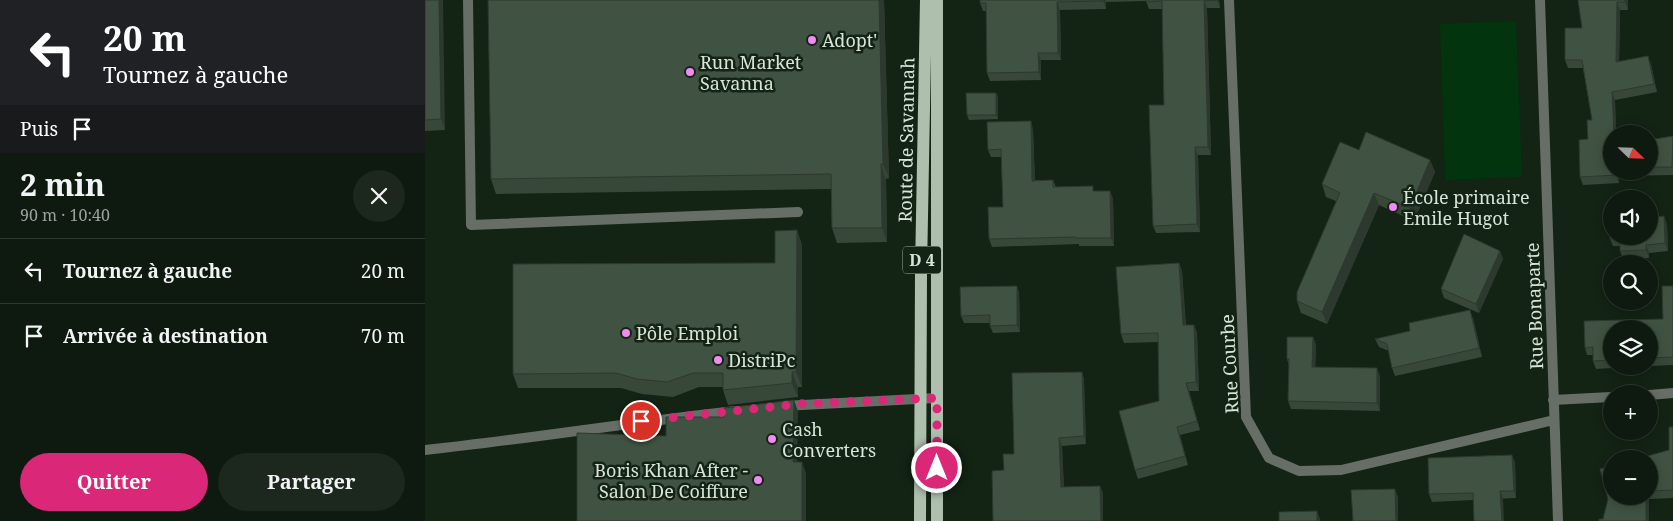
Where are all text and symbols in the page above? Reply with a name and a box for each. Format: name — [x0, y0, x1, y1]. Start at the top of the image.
text: 20 m — [103, 14, 186, 61]
icon: left — [20, 20, 85, 85]
place label: Adopt' — [822, 28, 877, 52]
marker: Adopt' — [806, 34, 818, 46]
place label: Run Market Savanna — [700, 50, 801, 95]
street label: Route de Savannah — [893, 57, 919, 223]
text: Tournez à gauche — [103, 59, 288, 89]
marker: Run Market Savanna — [684, 66, 696, 78]
icon: arrive — [68, 115, 96, 143]
text: Puis — [20, 116, 58, 142]
north arrow — [1603, 125, 1657, 180]
map controls — [1603, 125, 1658, 505]
text: 2 min — [20, 164, 105, 205]
button: close — [353, 170, 405, 222]
place label: École primaire Emile Hugot — [1403, 185, 1530, 230]
button: sound — [1603, 190, 1658, 245]
marker: École primaire Emile Hugot — [1387, 201, 1399, 213]
text: 90 m · 10:40 — [20, 204, 110, 226]
street label: Rue Bonaparte — [1520, 242, 1548, 370]
road number: D 4 — [903, 246, 941, 274]
button: search — [1603, 255, 1658, 310]
icon: left — [20, 257, 48, 285]
text: Tournez à gauche — [63, 258, 232, 284]
text: 20 m — [361, 258, 405, 284]
street label: Rue Courbe — [1214, 314, 1244, 414]
button: layers — [1603, 320, 1658, 375]
place label: Pôle Emploi — [636, 321, 738, 345]
icon: arrive — [20, 322, 48, 350]
text: Arrivée à destination — [63, 323, 268, 349]
text: 70 m — [361, 323, 405, 349]
marker: Pôle Emploi — [620, 327, 632, 339]
place label: DistriPc — [728, 348, 795, 372]
marker: DistriPc — [712, 354, 724, 366]
button: + — [1603, 385, 1658, 440]
pin — [620, 400, 662, 442]
icon: arrive — [627, 407, 655, 435]
place label: Cash Converters — [782, 417, 876, 462]
marker: Cash Converters — [766, 433, 778, 445]
position arrow — [910, 441, 962, 493]
button: − — [1603, 450, 1658, 505]
button: Quitter — [20, 453, 208, 511]
button: Partager — [218, 453, 405, 511]
place label: Boris Khan After - Salon De Coiffure — [594, 458, 748, 503]
marker: Boris Khan After - Salon De Coiffure — [752, 474, 764, 486]

